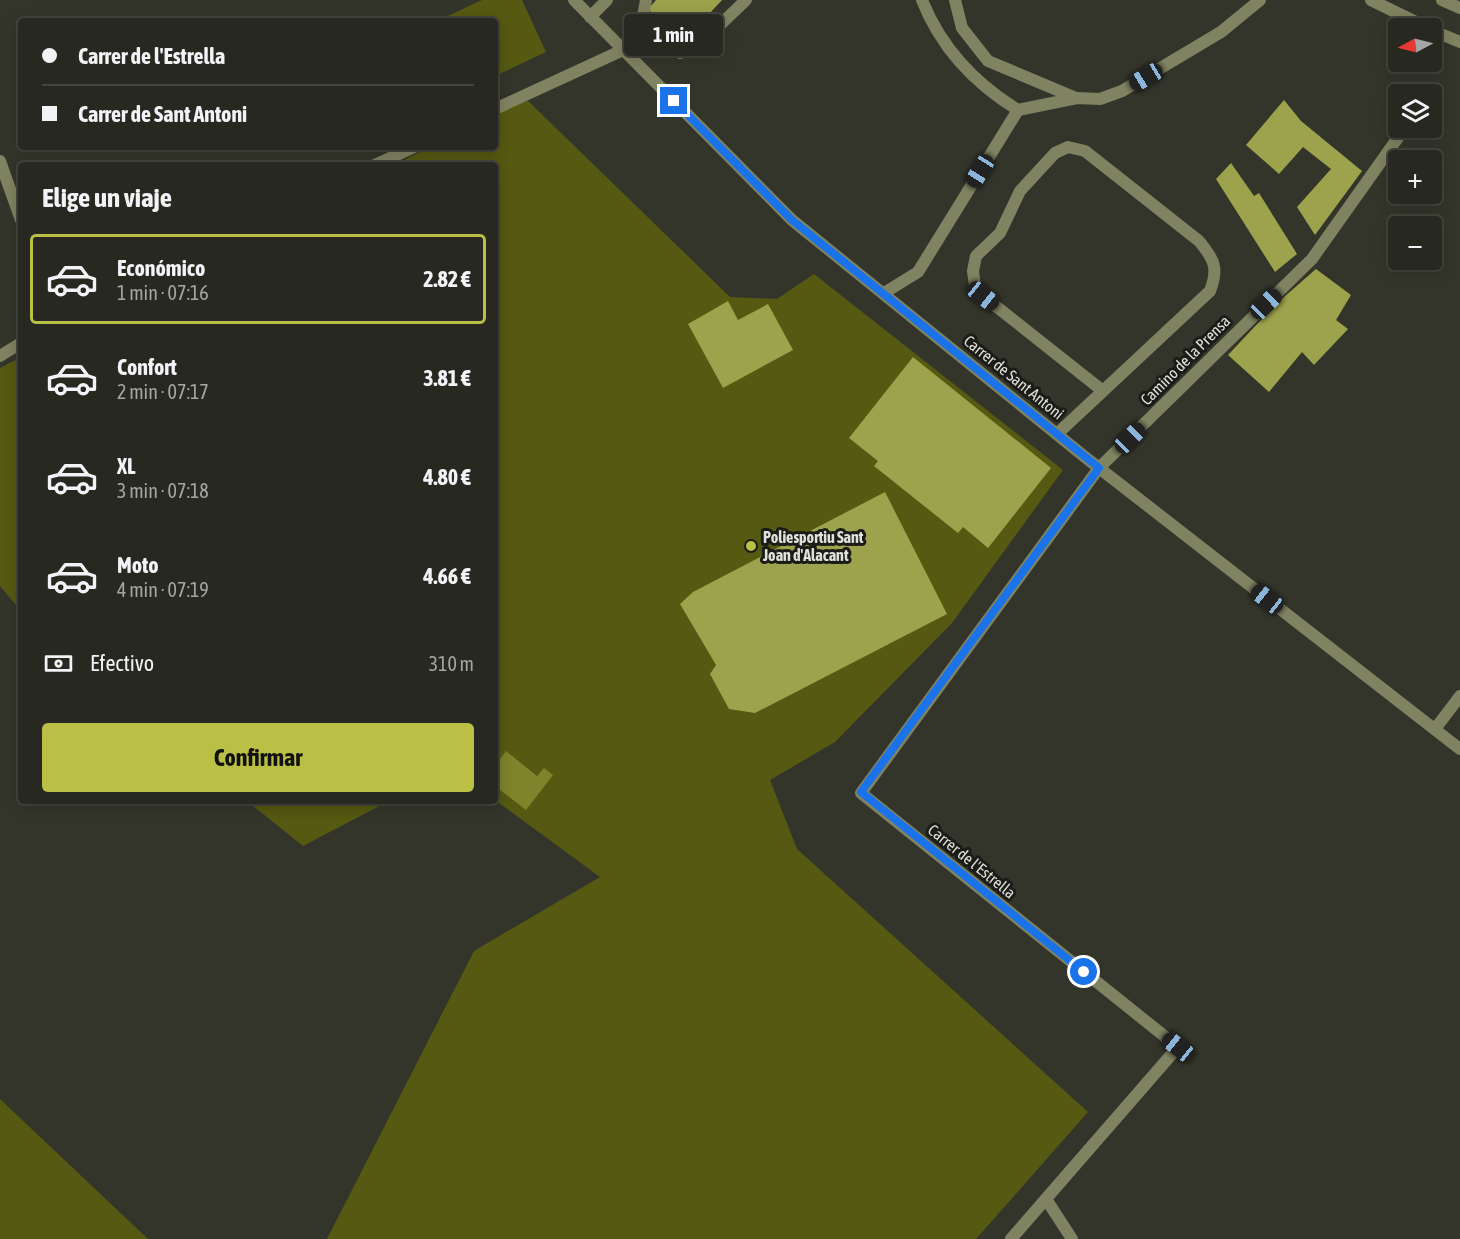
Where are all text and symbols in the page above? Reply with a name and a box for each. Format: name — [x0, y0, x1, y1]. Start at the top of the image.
callout: 1 min — [624, 14, 724, 56]
north arrow — [1388, 18, 1442, 72]
map controls — [1388, 18, 1442, 270]
text: 1 min — [653, 23, 694, 46]
text: Carrer de l'Estrella — [78, 43, 225, 69]
car — [1126, 60, 1166, 94]
button: layers — [1388, 84, 1442, 138]
route end — [660, 87, 687, 114]
text: Carrer de Sant Antoni — [78, 101, 247, 127]
button: + — [1388, 150, 1442, 204]
car — [963, 151, 997, 191]
text: Elige un viaje — [42, 182, 172, 213]
button: − — [1388, 216, 1442, 270]
icon: car — [45, 252, 99, 306]
text: Económico — [117, 255, 205, 281]
text: 2.82 € — [423, 266, 471, 292]
car — [963, 278, 1003, 314]
text: 1 min · 07:16 — [117, 281, 209, 304]
car — [1247, 285, 1285, 323]
street label: Camino de la Prensa — [1137, 312, 1233, 408]
street label: Carrer de Sant Antoni — [961, 331, 1067, 423]
icon: car — [45, 351, 99, 405]
text: Confort — [117, 354, 177, 380]
text: 3.81 € — [423, 365, 471, 391]
text: 2 min · 07:17 — [117, 380, 209, 403]
car — [1111, 419, 1149, 457]
icon: car — [45, 450, 99, 504]
text: XL — [117, 453, 135, 479]
text: 4.80 € — [423, 464, 471, 490]
text: 3 min · 07:18 — [117, 479, 209, 502]
place label: Poliesportiu Sant Joan d'Alacant — [762, 528, 864, 564]
marker: Poliesportiu Sant Joan d'Alacant — [744, 539, 758, 553]
icon: car — [45, 549, 99, 603]
text: Moto — [117, 552, 159, 578]
text: 4.66 € — [423, 563, 471, 589]
text: 4 min · 07:19 — [117, 578, 209, 601]
car — [1247, 581, 1287, 617]
icon: cash — [42, 647, 75, 680]
text: Efectivo — [90, 650, 154, 676]
text: 310 m — [429, 652, 474, 675]
button: Confirmar — [42, 723, 474, 792]
street label: Carrer de l'Estrella — [925, 820, 1019, 902]
route start — [1070, 958, 1097, 985]
car — [1158, 1029, 1198, 1065]

